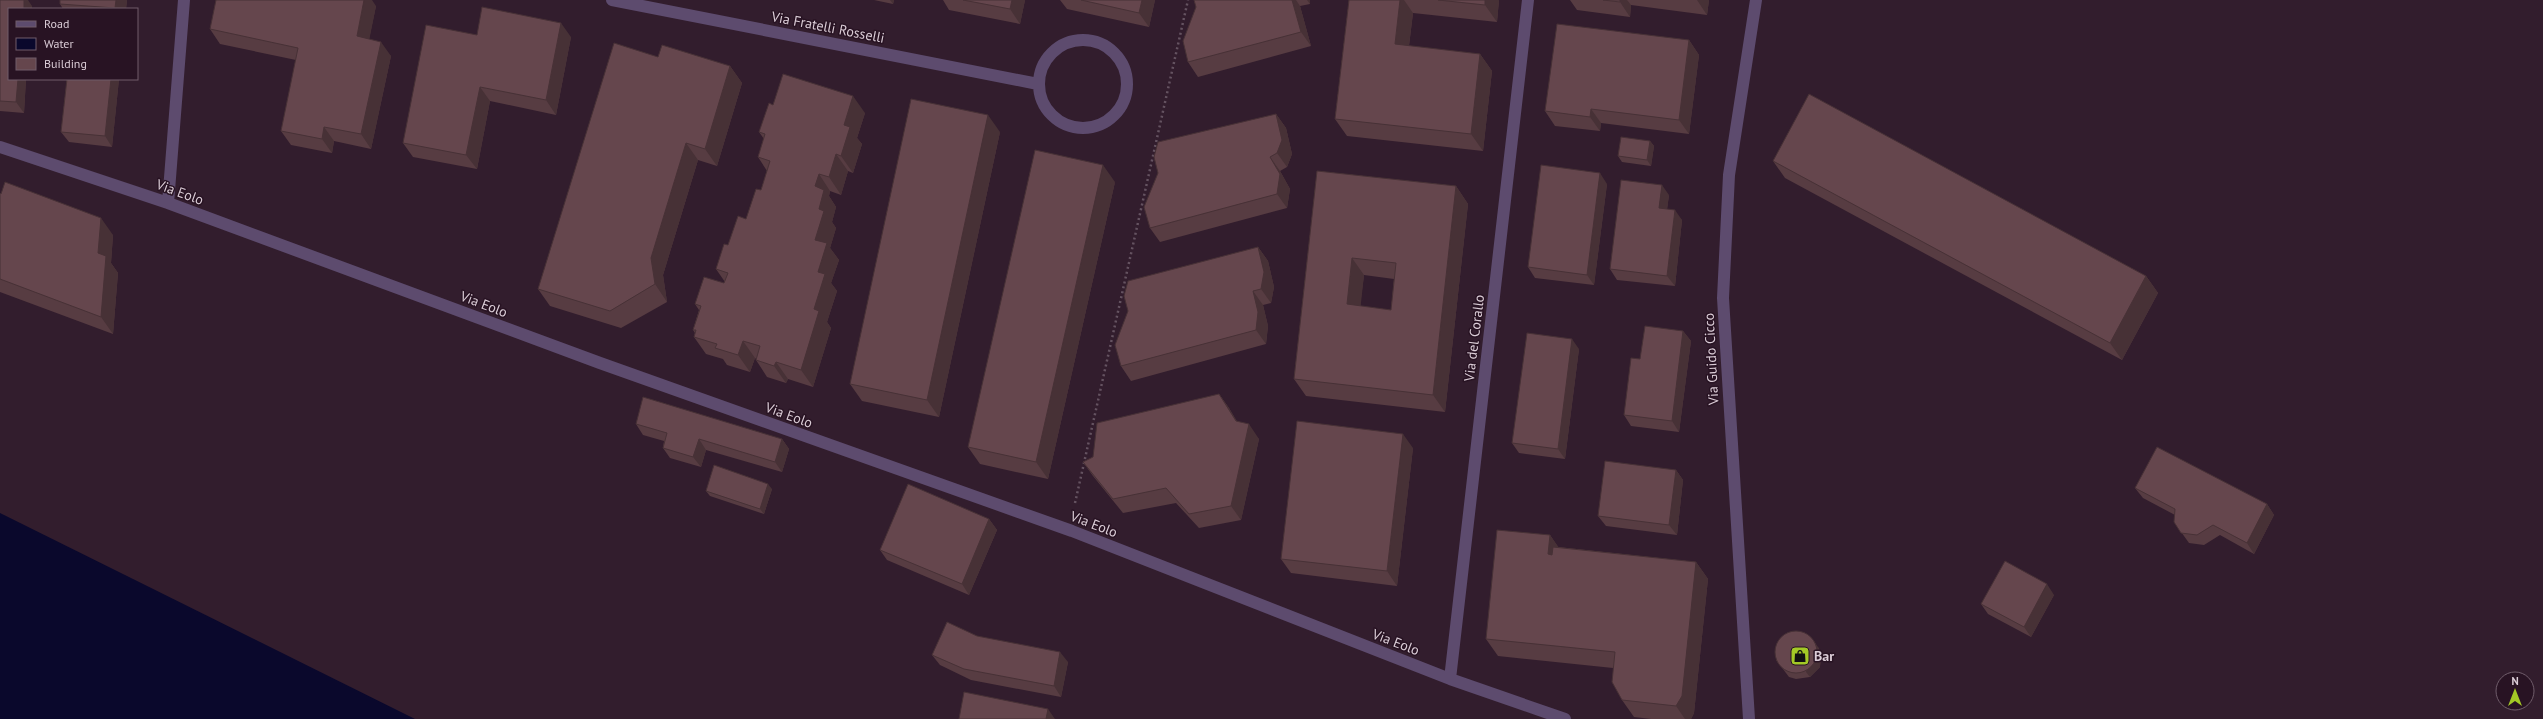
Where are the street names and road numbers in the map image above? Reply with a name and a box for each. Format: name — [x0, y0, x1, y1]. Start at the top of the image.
street label: Via Fratelli Rosselli — [769, 7, 886, 47]
street label: Via Eolo — [153, 175, 206, 209]
street label: Via Eolo — [457, 286, 510, 321]
street label: Via del Corallo — [1460, 294, 1488, 383]
street label: Via Guido Cicco — [1700, 312, 1722, 407]
street label: Via Eolo — [762, 398, 815, 432]
street label: Via Eolo — [1067, 506, 1120, 541]
street label: Via Eolo — [1369, 624, 1422, 659]

